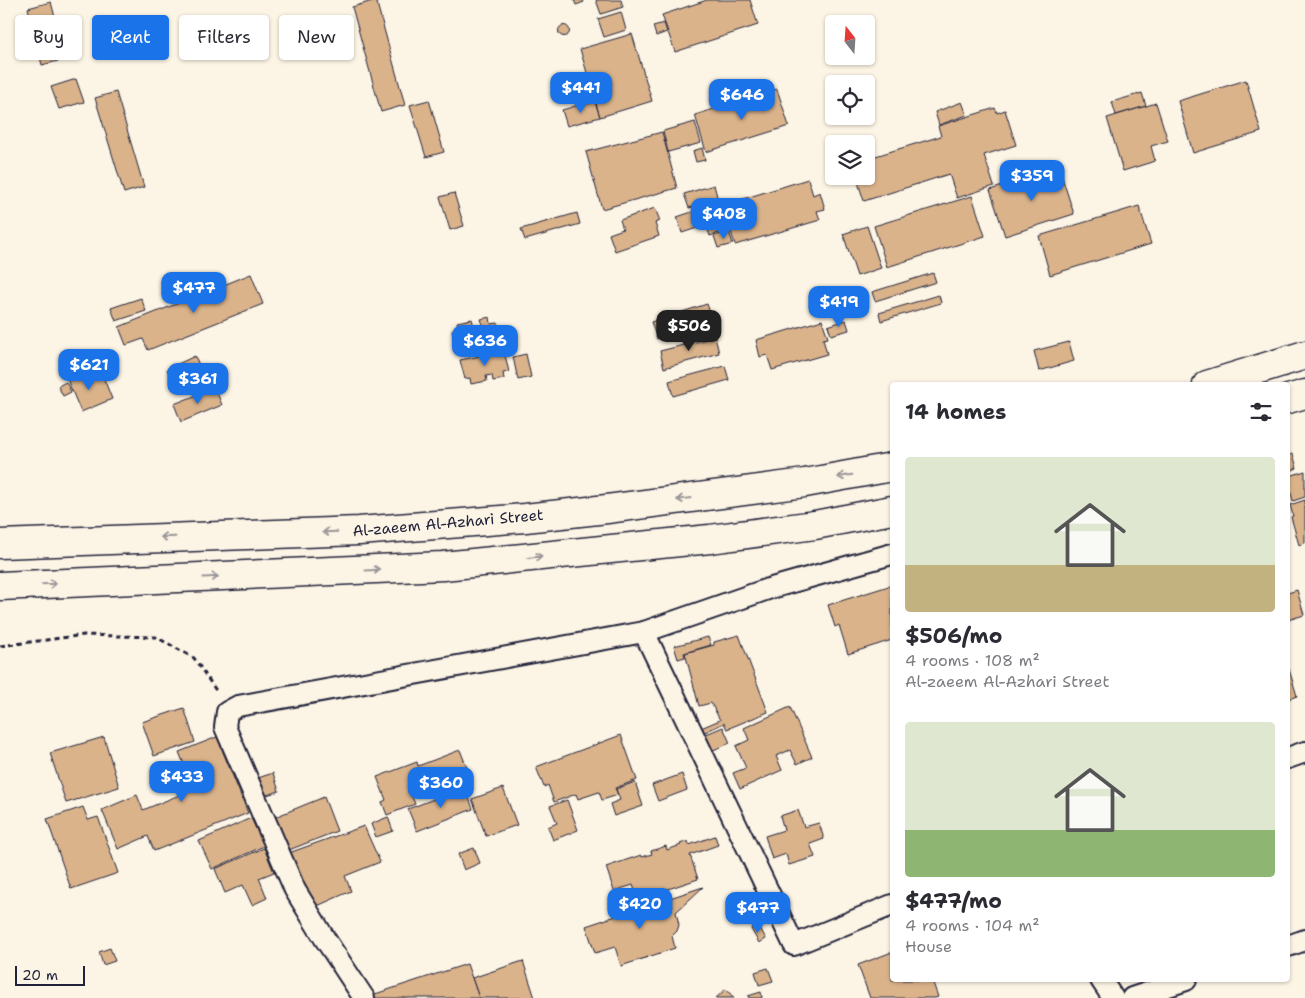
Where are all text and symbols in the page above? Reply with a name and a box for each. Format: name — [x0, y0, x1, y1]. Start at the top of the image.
chip: Buy — [15, 15, 82, 60]
chip: Rent — [92, 15, 169, 60]
chip: Filters — [179, 15, 269, 60]
chip: New — [279, 15, 354, 60]
north arrow — [825, 15, 875, 65]
map controls — [825, 15, 875, 185]
pin: $441 — [551, 72, 611, 114]
button: locate — [825, 75, 875, 125]
text: $441 — [561, 77, 601, 98]
pin: $646 — [712, 78, 772, 121]
text: $646 — [720, 84, 764, 105]
button: layers — [825, 135, 875, 185]
pin: $359 — [1002, 160, 1062, 202]
text: $359 — [1011, 165, 1053, 186]
pin: $408 — [694, 198, 754, 240]
text: $408 — [702, 203, 746, 224]
pin: $477 — [164, 272, 224, 314]
text: $477 — [172, 277, 216, 298]
pin: $419 — [809, 286, 869, 328]
text: $419 — [819, 291, 859, 312]
pin: $506 — [659, 310, 719, 352]
text: $506 — [667, 315, 711, 336]
pin: $636 — [455, 324, 515, 367]
text: $636 — [463, 330, 507, 351]
pin: $621 — [59, 348, 119, 391]
text: $621 — [69, 354, 109, 375]
pin: $361 — [168, 362, 228, 405]
text: $361 — [178, 368, 218, 389]
text: 14 homes — [905, 398, 1006, 426]
icon: filters — [1247, 398, 1275, 426]
one-way arrow — [837, 472, 853, 481]
icon: home — [1045, 490, 1135, 580]
one-way arrow — [676, 494, 692, 504]
street label: Al-zaeem Al-Azhari Street — [352, 505, 544, 541]
one-way arrow — [323, 527, 339, 537]
one-way arrow — [160, 533, 176, 542]
one-way arrow — [527, 552, 543, 562]
one-way arrow — [365, 565, 381, 574]
one-way arrow — [203, 573, 219, 582]
one-way arrow — [40, 579, 56, 588]
text: $506/mo — [905, 622, 1002, 650]
text: 4 rooms · 108 m² — [905, 650, 1040, 671]
text: Al-zaeem Al-Azhari Street — [905, 671, 1109, 692]
icon: home — [1045, 755, 1135, 845]
pin: $433 — [152, 760, 212, 803]
text: $433 — [160, 766, 204, 787]
pin: $360 — [411, 766, 471, 809]
text: $360 — [419, 772, 463, 793]
text: $477/mo — [905, 887, 1002, 915]
pin: $420 — [610, 888, 670, 930]
pin: $477 — [728, 892, 788, 934]
text: $420 — [618, 893, 662, 914]
text: $477 — [736, 897, 780, 918]
text: 4 rooms · 104 m² — [905, 915, 1040, 936]
text: House — [905, 936, 952, 957]
scale bar — [15, 963, 85, 986]
text: 20 m — [22, 966, 58, 984]

